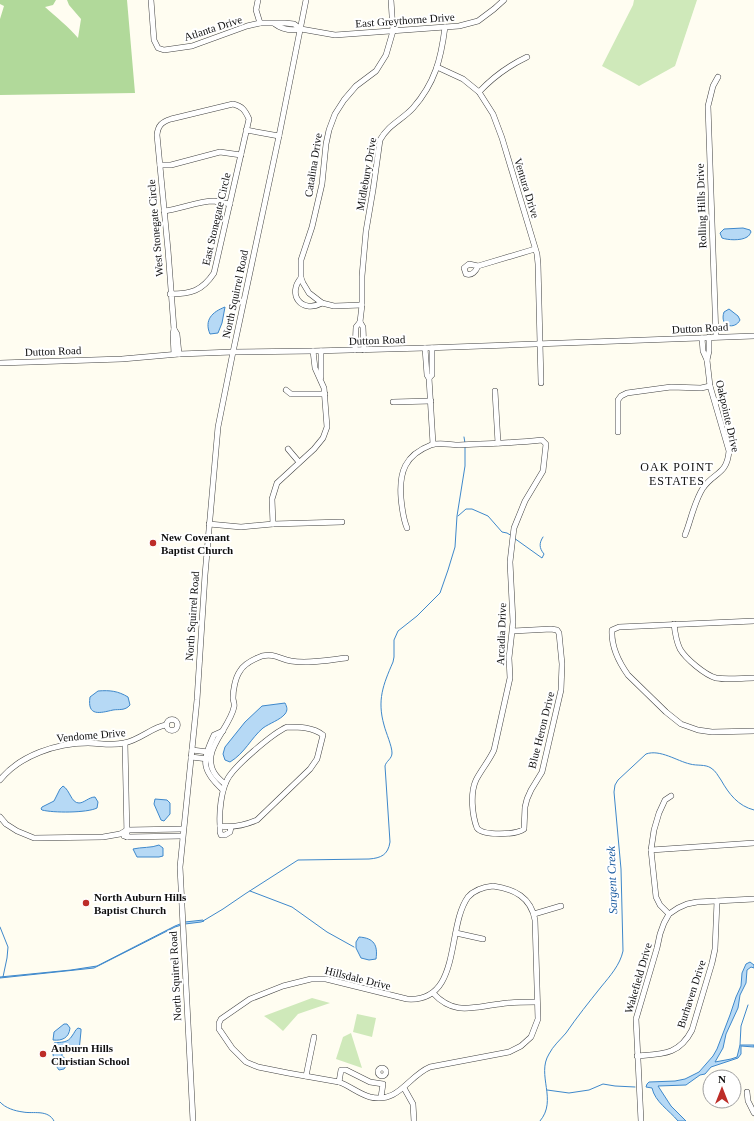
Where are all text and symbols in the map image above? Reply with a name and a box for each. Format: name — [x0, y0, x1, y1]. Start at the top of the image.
street label: East Greythorne Drive — [355, 11, 455, 29]
street label: Atlanta Drive — [183, 13, 244, 43]
street label: Catalina Drive — [302, 132, 324, 198]
street label: Midlebury Drive — [354, 136, 378, 212]
street label: Ventura Drive — [512, 157, 542, 220]
street label: Rolling Hills Drive — [694, 163, 708, 249]
street label: East Stonegate Circle — [200, 171, 233, 266]
street label: West Stonegate Circle — [145, 179, 165, 277]
street label: North Squirrel Road — [220, 248, 250, 339]
street label: Dutton Road — [671, 321, 729, 335]
street label: Dutton Road — [349, 333, 406, 347]
street label: Dutton Road — [25, 344, 82, 358]
street label: Oakpointe Drive — [714, 379, 742, 453]
district label: OAK POINT ESTATES — [640, 460, 714, 488]
place label: New Covenant Baptist Church — [161, 531, 233, 556]
marker: New Covenant Baptist Church — [148, 538, 158, 548]
street label: North Squirrel Road — [183, 570, 201, 661]
street label: Arcadia Drive — [494, 602, 508, 665]
street label: Blue Heron Drive — [526, 690, 556, 770]
street label: Vendome Drive — [56, 726, 126, 744]
water label: Sargent Creek — [604, 845, 620, 914]
place label: North Auburn Hills Baptist Church — [94, 891, 187, 916]
marker: North Auburn Hills Baptist Church — [81, 898, 91, 908]
street label: North Squirrel Road — [167, 930, 183, 1021]
street label: Wakefield Drive — [622, 941, 654, 1015]
street label: Burhaven Drive — [674, 958, 708, 1029]
street label: Hillsdale Drive — [324, 964, 392, 992]
place label: Auburn Hills Christian School — [51, 1042, 130, 1067]
marker: Auburn Hills Christian School — [38, 1049, 48, 1059]
north arrow — [702, 1069, 742, 1109]
text: N — [718, 1073, 726, 1085]

